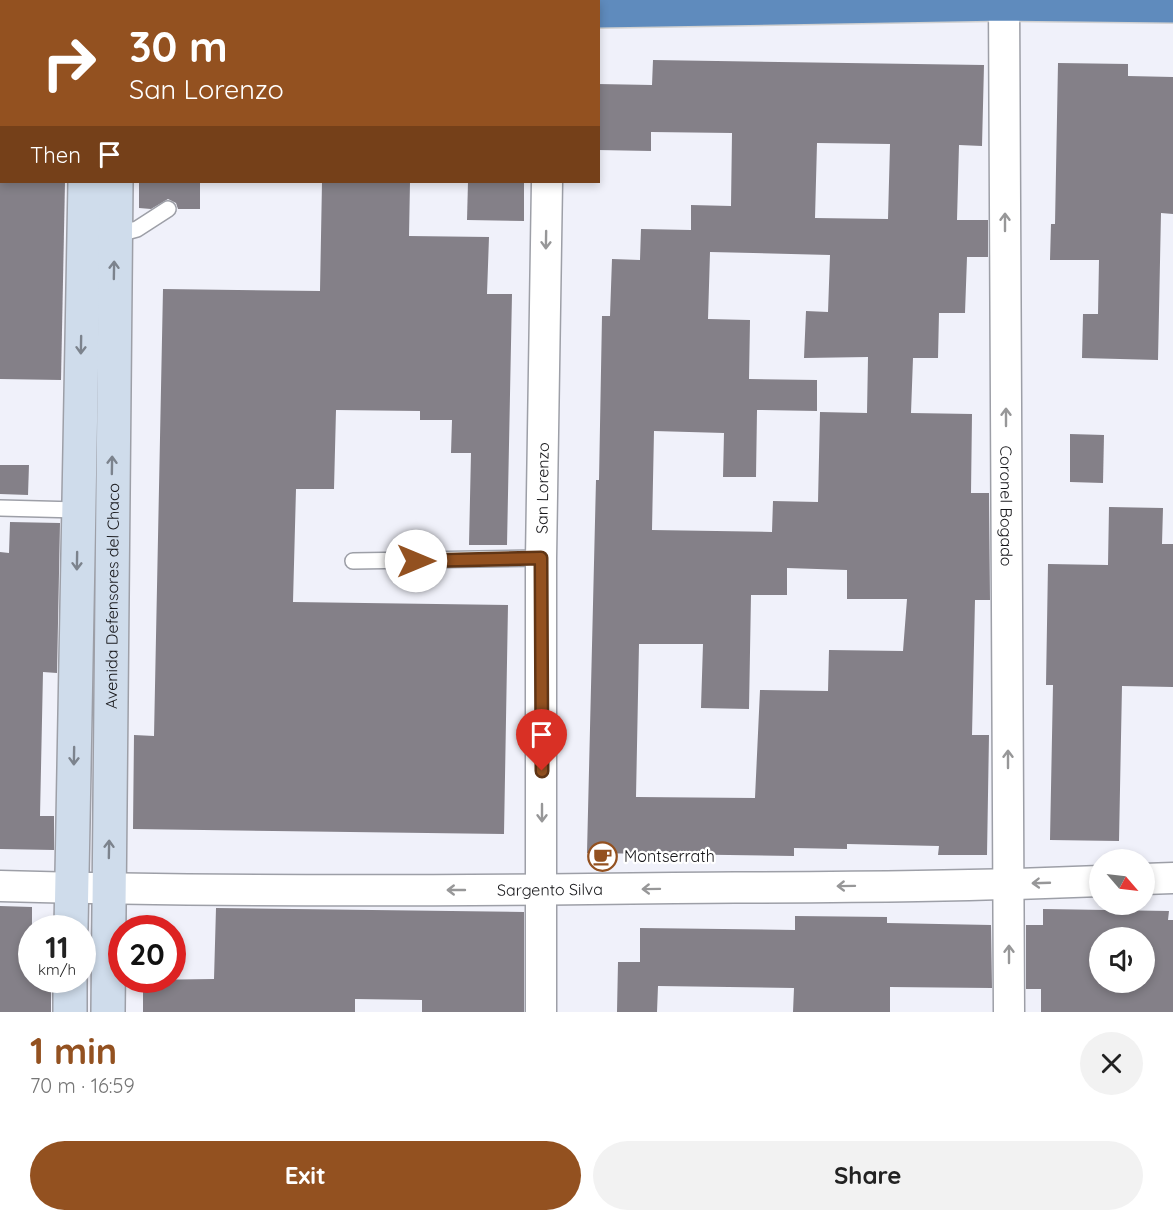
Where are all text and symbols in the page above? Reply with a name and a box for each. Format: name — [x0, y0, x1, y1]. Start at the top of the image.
text: 30 m — [129, 20, 228, 73]
icon: right — [30, 24, 108, 102]
text: San Lorenzo — [129, 72, 284, 106]
icon: arrive — [93, 138, 126, 171]
text: Then — [30, 141, 81, 169]
one-way arrow — [999, 212, 1011, 232]
one-way arrow — [540, 229, 552, 249]
one-way arrow — [108, 260, 120, 280]
one-way arrow — [76, 334, 87, 354]
one-way arrow — [1000, 407, 1012, 427]
street label: San Lorenzo — [531, 442, 553, 534]
street label: Coronel Bogado — [996, 445, 1017, 567]
one-way arrow — [106, 455, 118, 475]
street label: Avenida Defensores del Chaco — [101, 483, 123, 709]
position arrow — [384, 529, 448, 593]
one-way arrow — [72, 550, 83, 570]
pin — [516, 709, 567, 771]
icon: arrive — [525, 718, 558, 751]
one-way arrow — [68, 745, 79, 765]
one-way arrow — [1003, 749, 1014, 769]
one-way arrow — [536, 802, 548, 822]
one-way arrow — [103, 839, 115, 859]
cafe icon: Montserrath — [587, 840, 619, 872]
place label: Montserrath — [624, 846, 715, 866]
north arrow — [1089, 849, 1155, 915]
map controls — [1089, 849, 1155, 993]
one-way arrow — [1032, 878, 1052, 889]
street label: Sargento Silva — [497, 879, 603, 900]
one-way arrow — [837, 881, 857, 892]
one-way arrow — [642, 883, 662, 895]
one-way arrow — [447, 884, 467, 896]
speed limit sign: 20 — [108, 915, 186, 993]
button: sound — [1089, 927, 1155, 993]
text: 11 — [45, 928, 69, 966]
one-way arrow — [1003, 944, 1015, 964]
text: km/h — [38, 960, 76, 979]
text: 1 min — [30, 1028, 117, 1073]
button: close — [1080, 1032, 1143, 1095]
text: 70 m · 16:59 — [30, 1073, 135, 1098]
button: Exit — [30, 1141, 581, 1210]
button: Share — [593, 1141, 1143, 1210]

